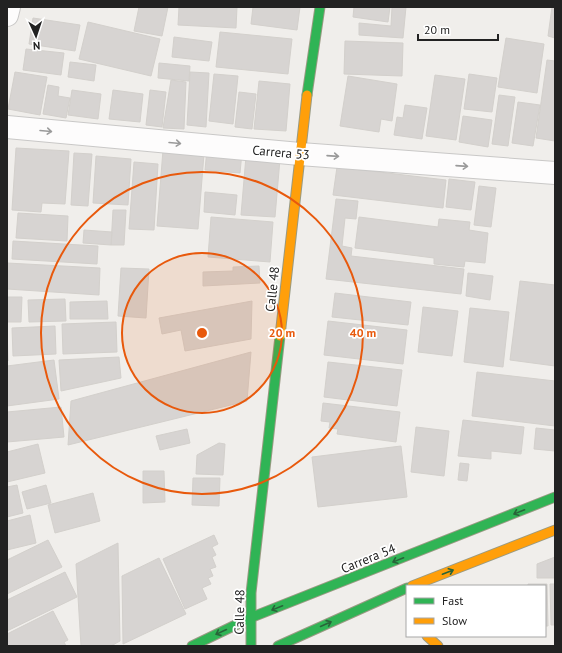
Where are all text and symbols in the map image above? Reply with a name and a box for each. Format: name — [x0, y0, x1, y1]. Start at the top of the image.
north arrow — [16, 16, 56, 56]
scale bar — [418, 16, 498, 42]
text: 20 m — [424, 22, 450, 37]
text: N — [33, 39, 41, 53]
one-way arrow — [39, 127, 52, 134]
one-way arrow — [168, 139, 181, 146]
street label: Carrera 53 — [252, 142, 310, 163]
one-way arrow — [326, 153, 339, 160]
one-way arrow — [455, 162, 468, 169]
street label: Calle 48 — [262, 266, 283, 313]
text: 20 m — [269, 325, 295, 340]
text: 40 m — [350, 325, 376, 340]
centre of rings — [195, 326, 209, 340]
one-way arrow — [513, 508, 525, 516]
street label: Carrera 54 — [338, 540, 398, 577]
one-way arrow — [392, 556, 404, 564]
one-way arrow — [442, 567, 454, 575]
legend — [406, 585, 546, 637]
street label: Calle 48 — [231, 589, 248, 635]
text: Fast — [442, 593, 463, 608]
one-way arrow — [271, 604, 283, 612]
text: Slow — [442, 613, 467, 628]
one-way arrow — [320, 620, 332, 627]
one-way arrow — [215, 629, 227, 636]

